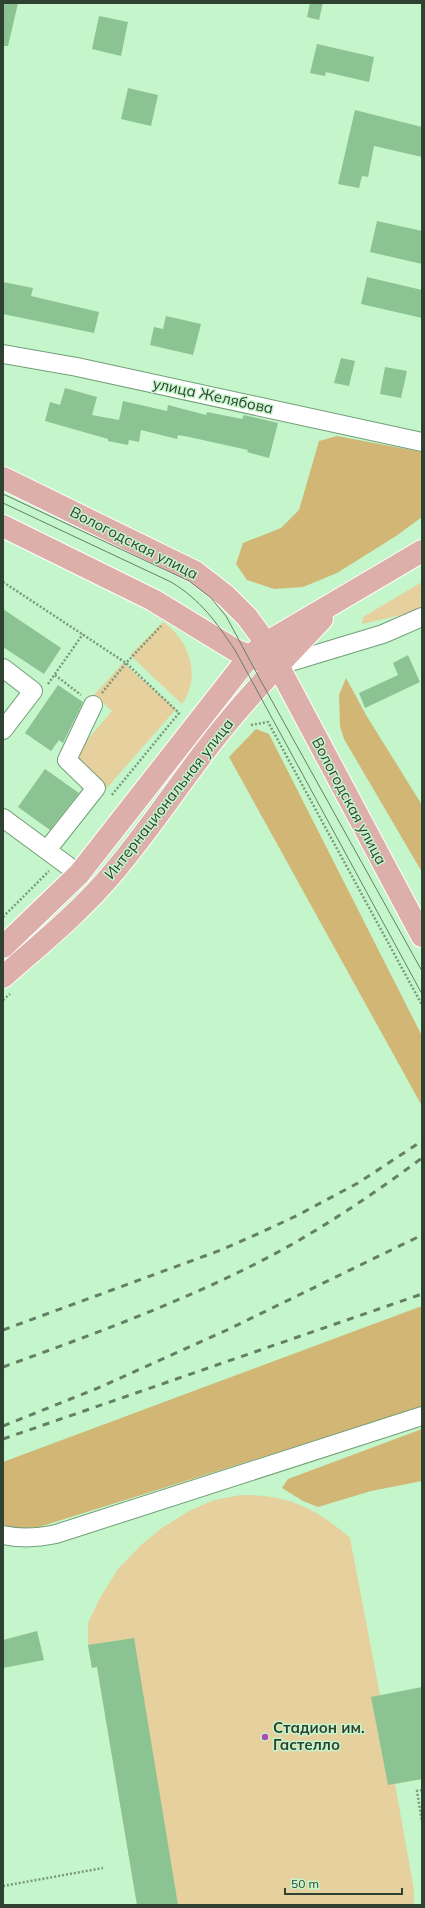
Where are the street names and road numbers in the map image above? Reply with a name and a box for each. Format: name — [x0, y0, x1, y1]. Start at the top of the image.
street label: улица Желябова — [151, 373, 275, 418]
street label: Вологодская улица — [67, 502, 202, 583]
street label: Интернациональная улица — [100, 715, 237, 883]
street label: Вологодская улица — [308, 734, 391, 868]

